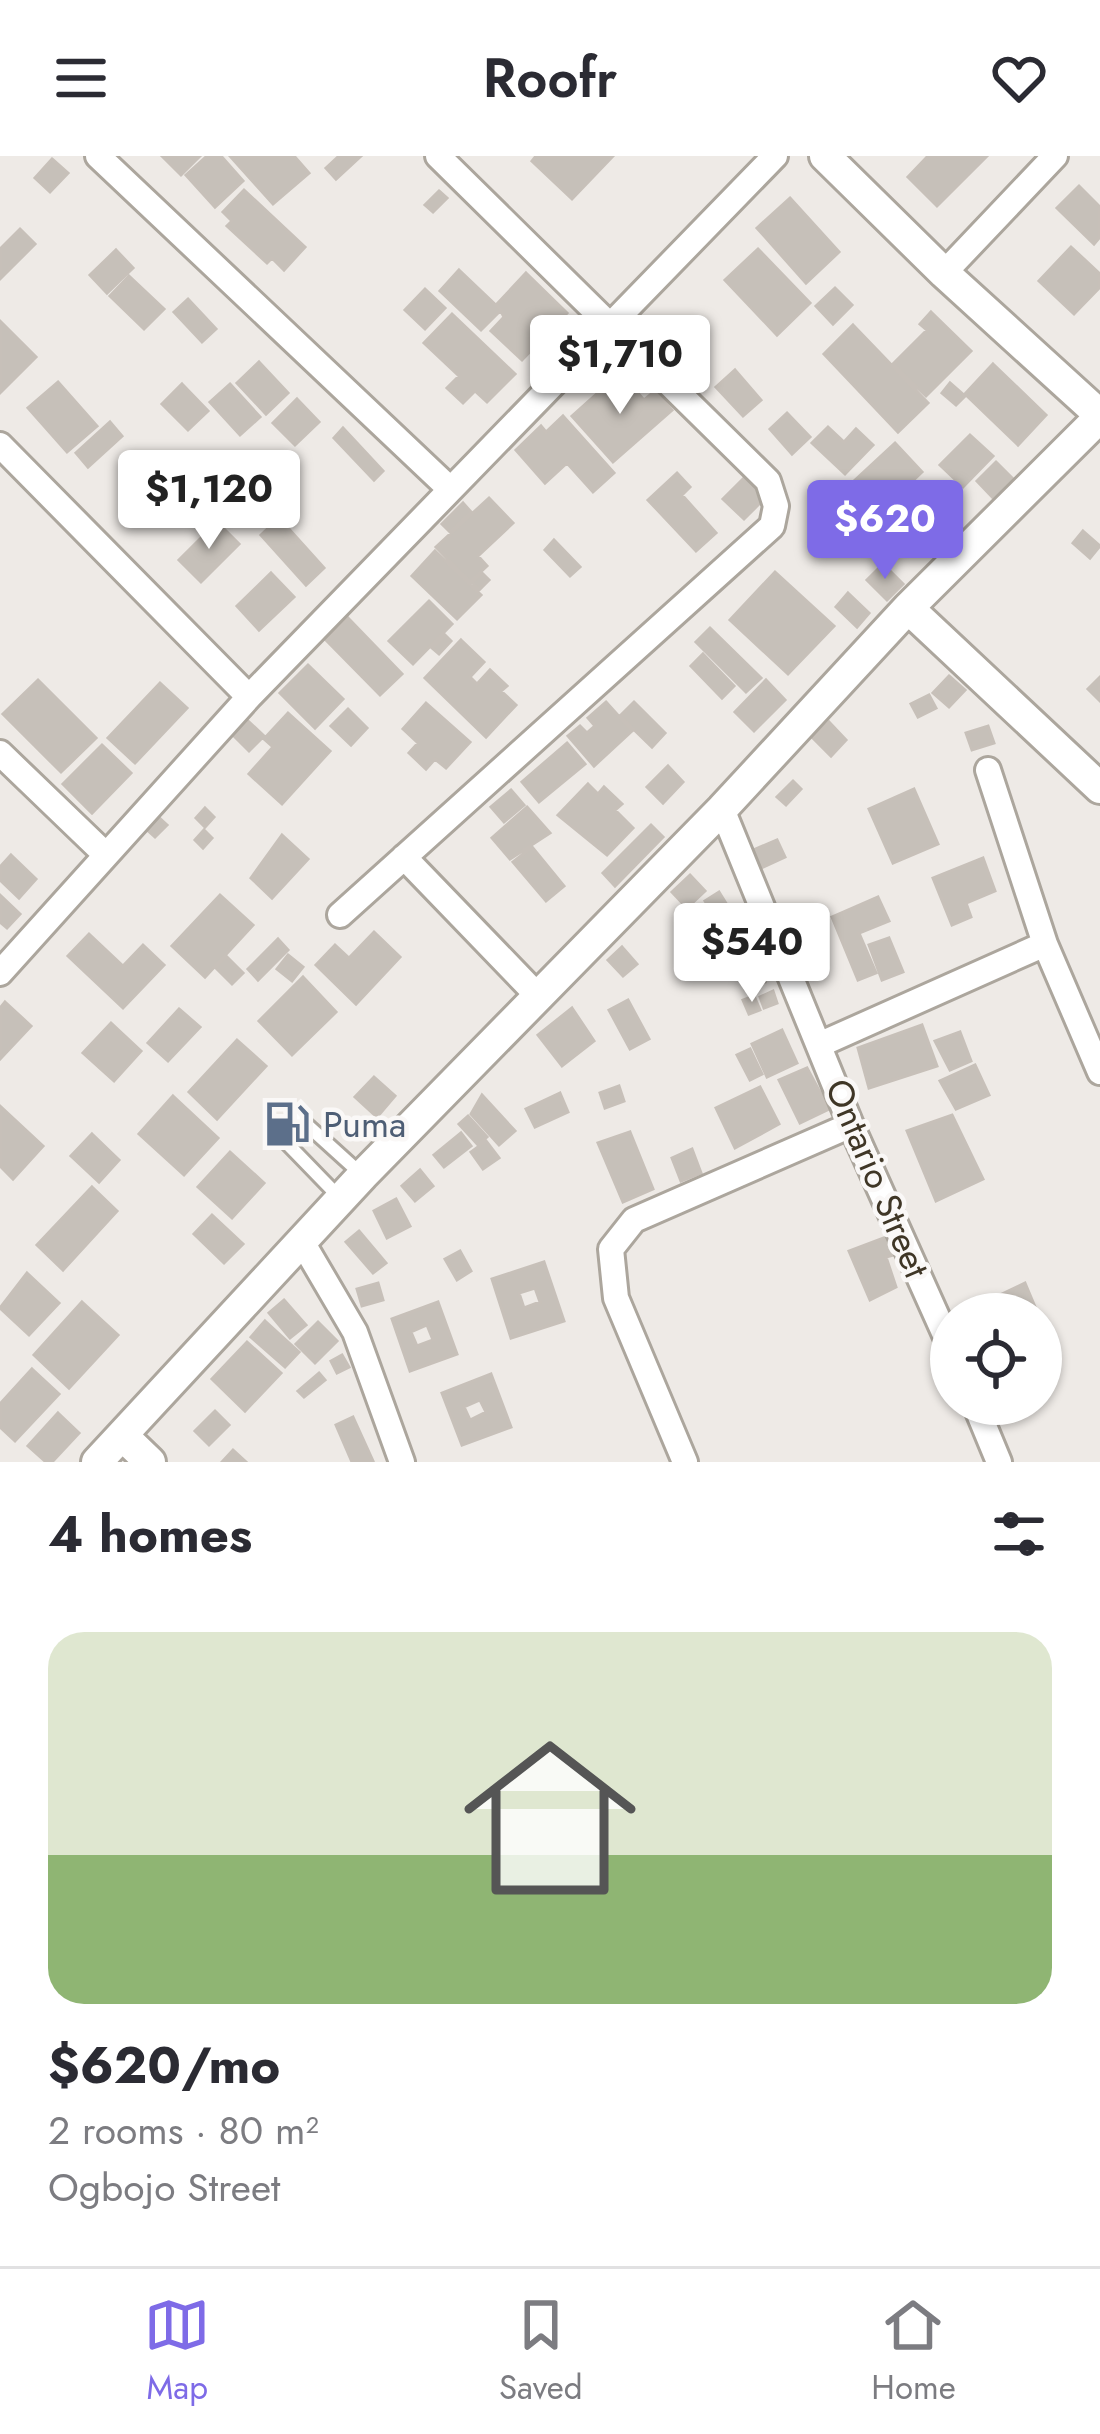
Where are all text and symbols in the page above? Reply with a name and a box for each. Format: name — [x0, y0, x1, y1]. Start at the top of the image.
text: Roofr — [483, 39, 617, 117]
icon: menu — [48, 45, 114, 111]
icon: heart — [986, 45, 1052, 111]
pin: $1,710 — [522, 315, 718, 417]
text: $1,710 — [557, 325, 683, 382]
pin: $1,120 — [111, 450, 307, 552]
text: $1,120 — [145, 460, 273, 517]
pin: $620 — [814, 480, 956, 582]
text: $620 — [834, 490, 936, 547]
pin: $540 — [681, 903, 823, 1005]
text: $540 — [701, 913, 803, 970]
street label: Ontario Street — [813, 1071, 943, 1286]
place label: Puma — [323, 1098, 406, 1150]
fuel station icon: Puma — [262, 1099, 312, 1149]
map controls — [930, 1293, 1062, 1425]
button: locate — [930, 1293, 1062, 1425]
text: 4 homes — [48, 1497, 252, 1571]
icon: filters — [986, 1501, 1052, 1567]
icon: home — [442, 1710, 658, 1926]
text: $620/mo — [48, 2028, 280, 2102]
text: 2 rooms · 80 m² — [48, 2102, 319, 2159]
text: Ogbojo Street — [48, 2159, 280, 2216]
tab: Map — [144, 2292, 210, 2411]
tab: Saved — [499, 2292, 583, 2411]
tab: Home — [871, 2292, 956, 2411]

